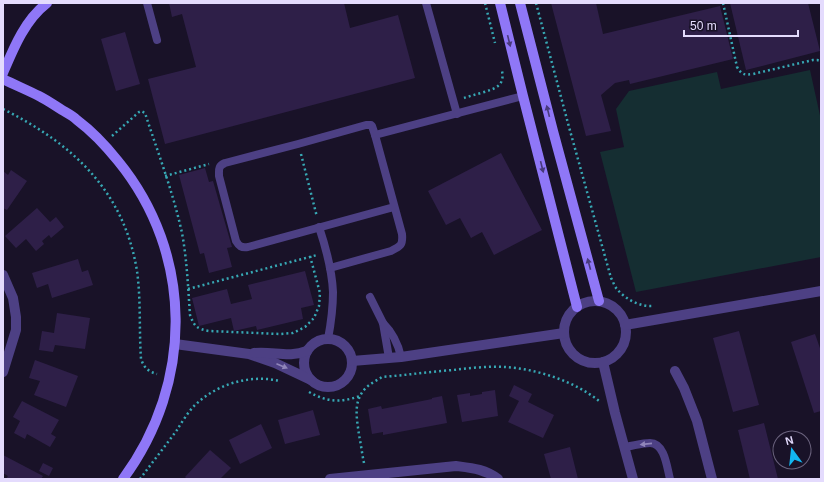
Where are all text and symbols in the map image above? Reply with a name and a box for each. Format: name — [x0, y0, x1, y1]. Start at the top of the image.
scale bar — [684, 12, 798, 38]
text: 50 m — [690, 19, 717, 33]
one-way arrow — [507, 35, 513, 47]
one-way arrow — [545, 105, 551, 117]
one-way arrow — [539, 161, 545, 173]
one-way arrow — [586, 257, 592, 269]
one-way arrow — [276, 363, 287, 369]
north arrow — [772, 430, 812, 470]
text: N — [784, 434, 795, 447]
one-way arrow — [639, 440, 652, 447]

